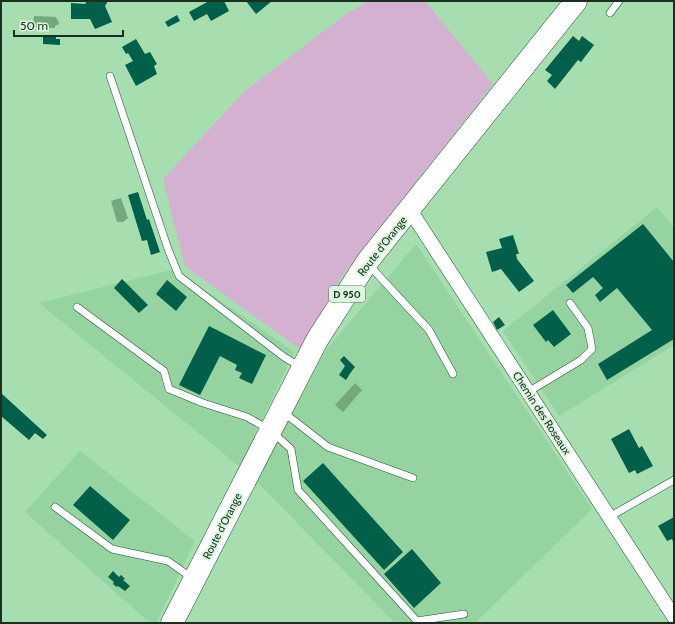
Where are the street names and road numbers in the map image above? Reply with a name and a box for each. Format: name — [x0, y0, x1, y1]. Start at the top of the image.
street label: Route d'Orange — [354, 213, 410, 279]
road number: D 950 — [329, 286, 365, 302]
street label: Chemin des Roseaux — [510, 369, 575, 458]
street label: Route d'Orange — [199, 490, 245, 561]

